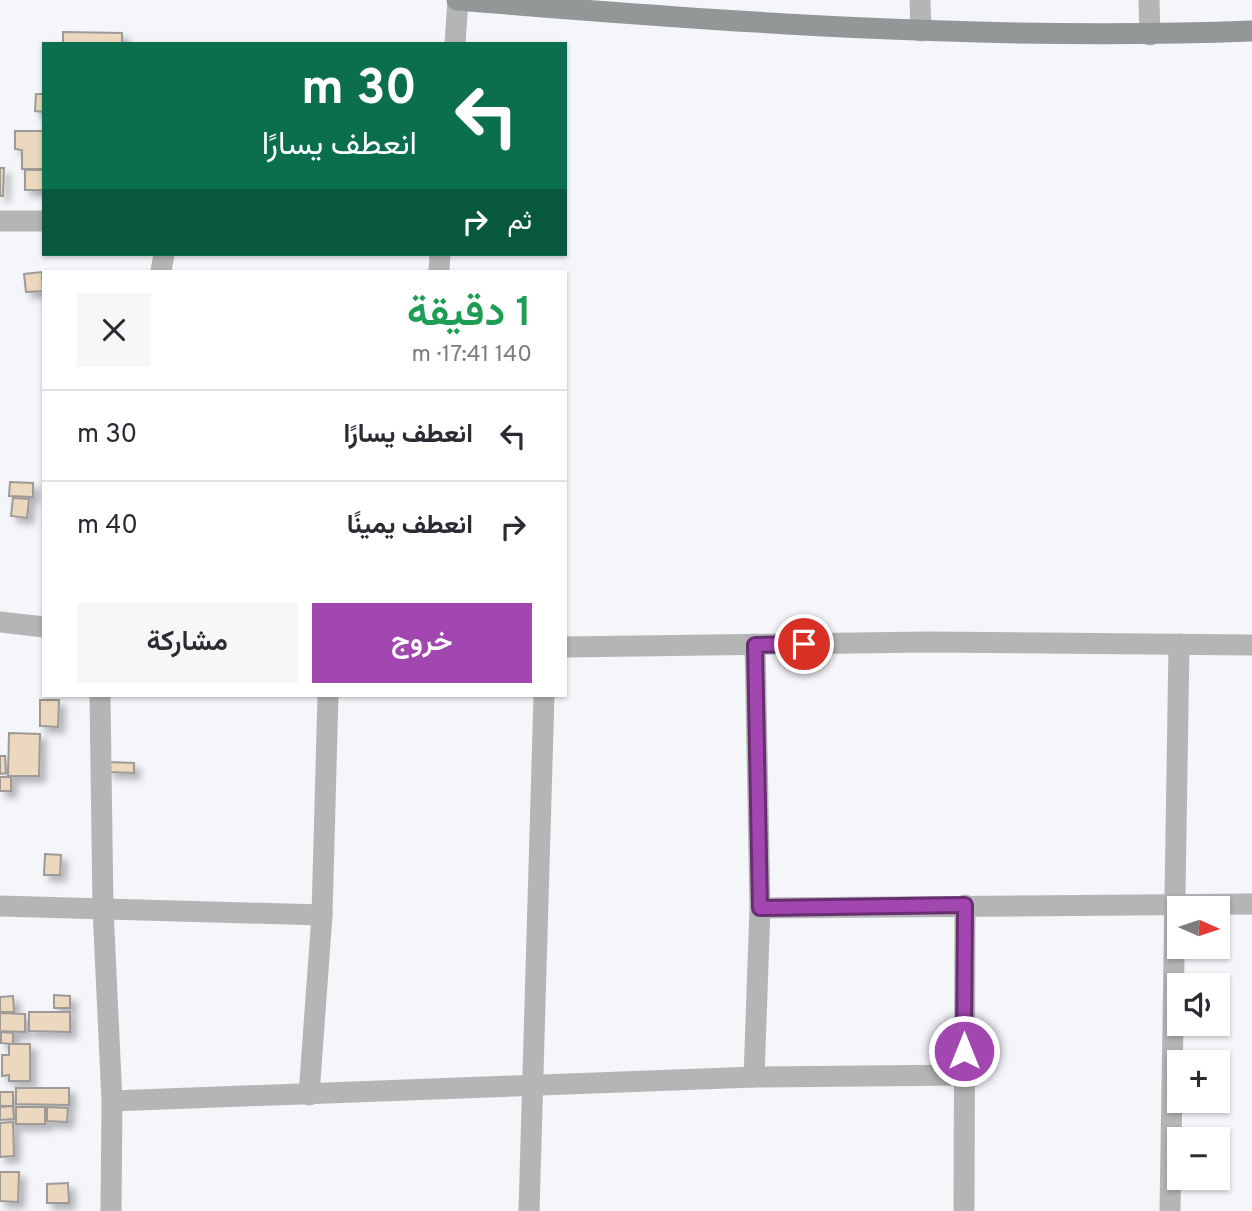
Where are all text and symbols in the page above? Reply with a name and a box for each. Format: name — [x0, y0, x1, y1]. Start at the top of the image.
text: 30 m — [301, 60, 417, 122]
icon: left — [441, 70, 532, 161]
text: انعطف يسارًا — [262, 126, 417, 166]
icon: right — [456, 203, 494, 241]
text: ثم — [508, 206, 532, 239]
text: 1 دقيقة — [407, 288, 532, 341]
button: close — [77, 293, 151, 367]
text: 140 m · 17:41 — [412, 341, 532, 370]
icon: left — [494, 417, 532, 455]
text: 30 m — [77, 419, 137, 452]
text: انعطف يسارًا — [343, 419, 473, 452]
icon: right — [494, 508, 532, 546]
text: 40 m — [77, 510, 138, 543]
text: انعطف يمينًا — [347, 510, 473, 543]
button: مشاركة — [77, 603, 298, 683]
button: خروج — [312, 603, 532, 683]
pin — [774, 614, 834, 674]
icon: arrive — [785, 625, 823, 663]
north arrow — [1167, 896, 1230, 959]
map controls — [1167, 896, 1230, 1190]
button: sound — [1167, 973, 1230, 1036]
position arrow — [927, 1014, 1001, 1088]
button: + — [1167, 1050, 1230, 1113]
button: − — [1167, 1127, 1230, 1190]

